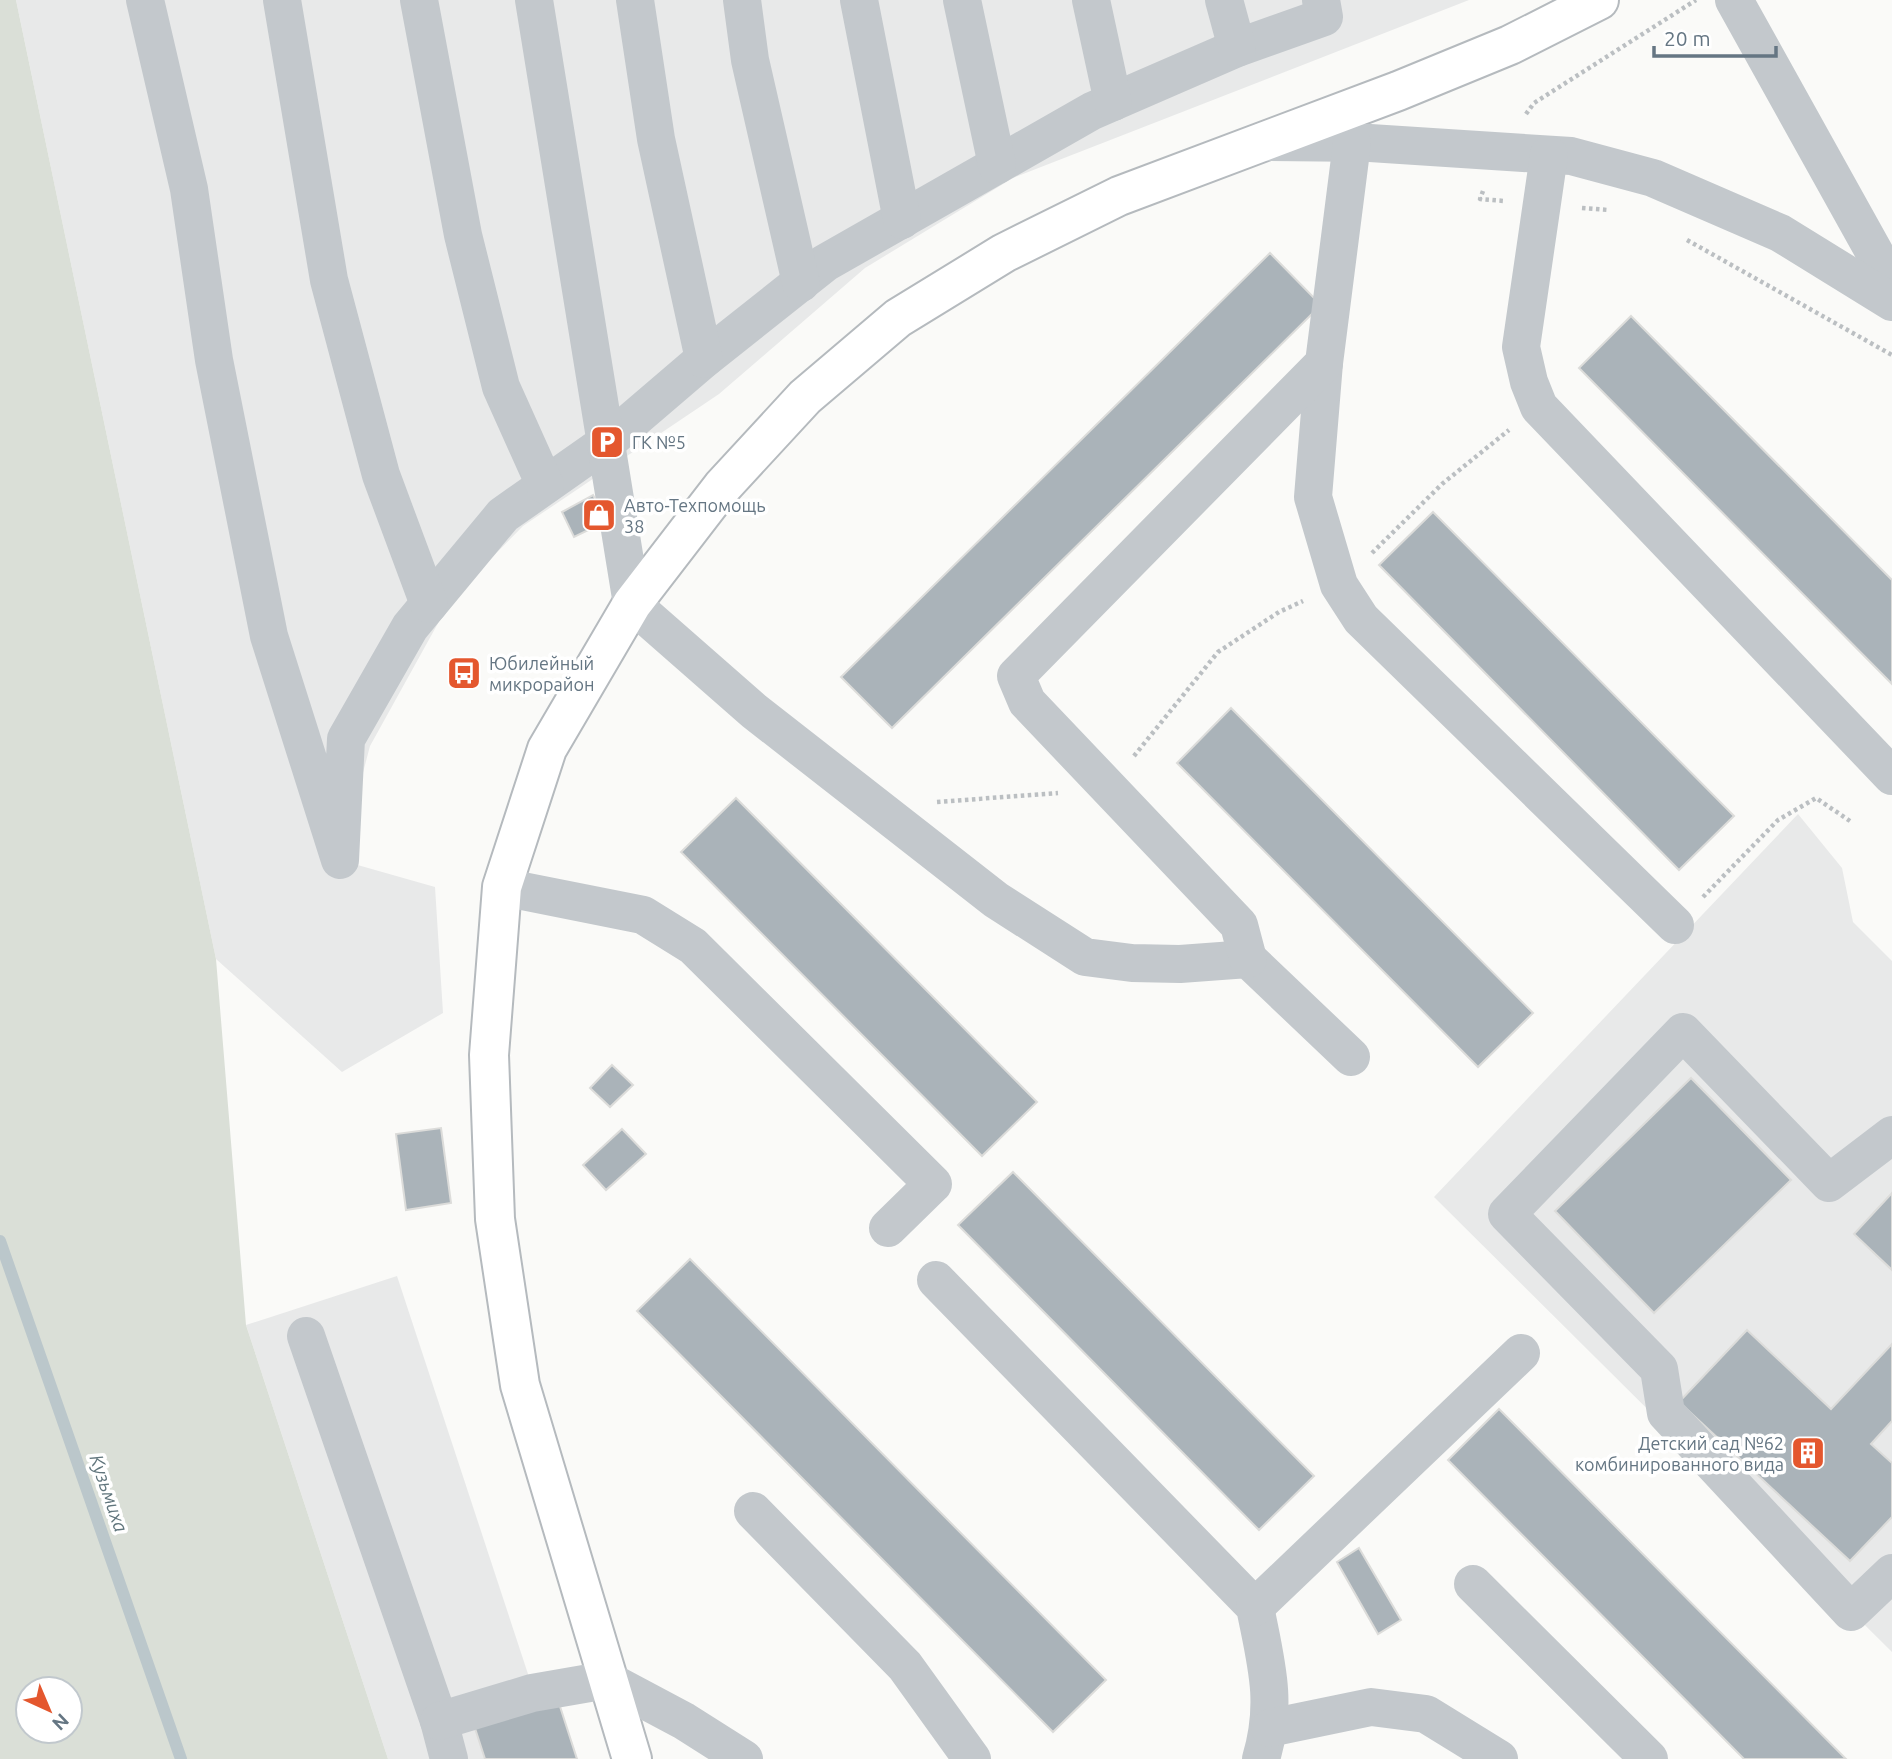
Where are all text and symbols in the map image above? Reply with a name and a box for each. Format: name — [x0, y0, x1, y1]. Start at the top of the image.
scale bar — [1654, 14, 1776, 58]
text: 20 m — [1664, 26, 1711, 50]
parking icon: ГК №5 — [588, 423, 626, 461]
place label: ГК №5 — [632, 432, 686, 452]
place label: Авто-Техпомощь 38 — [624, 495, 766, 536]
shop icon: Авто-Техпомощь 38 — [580, 496, 618, 534]
place label: Юбилейный микрорайон — [489, 653, 595, 694]
bus stop icon: Юбилейный микрорайон — [445, 654, 483, 692]
place label: Детский сад №62 комбинированного вида — [1575, 1433, 1784, 1474]
building icon: Детский сад №62 комбинированного вида — [1789, 1434, 1827, 1472]
water label: Кузьмиха — [85, 1451, 133, 1535]
north arrow — [14, 1675, 84, 1745]
text: N — [48, 1709, 74, 1735]

